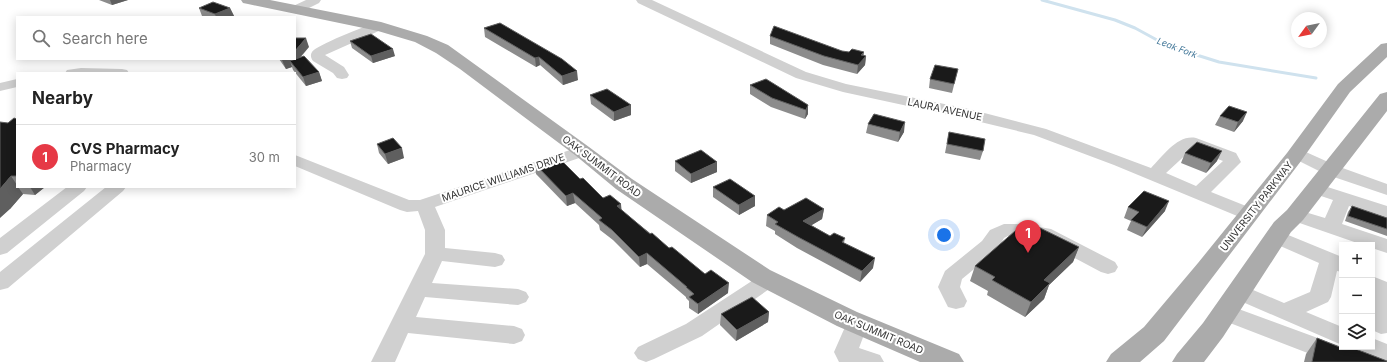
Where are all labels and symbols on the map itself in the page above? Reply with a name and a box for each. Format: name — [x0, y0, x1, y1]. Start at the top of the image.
north arrow — [1291, 12, 1327, 48]
water label: Leak Fork — [1156, 35, 1200, 61]
street label: LAURA AVENUE — [907, 95, 983, 123]
street label: OAK SUMMIT ROAD — [560, 132, 644, 200]
street label: MAURICE WILLIAMS DRIVE — [440, 150, 566, 204]
street label: UNIVERSITY PARKWAY — [1217, 159, 1295, 253]
pin: 1 — [1015, 220, 1041, 253]
your location — [934, 225, 954, 245]
street label: OAK SUMMIT ROAD — [833, 308, 925, 356]

